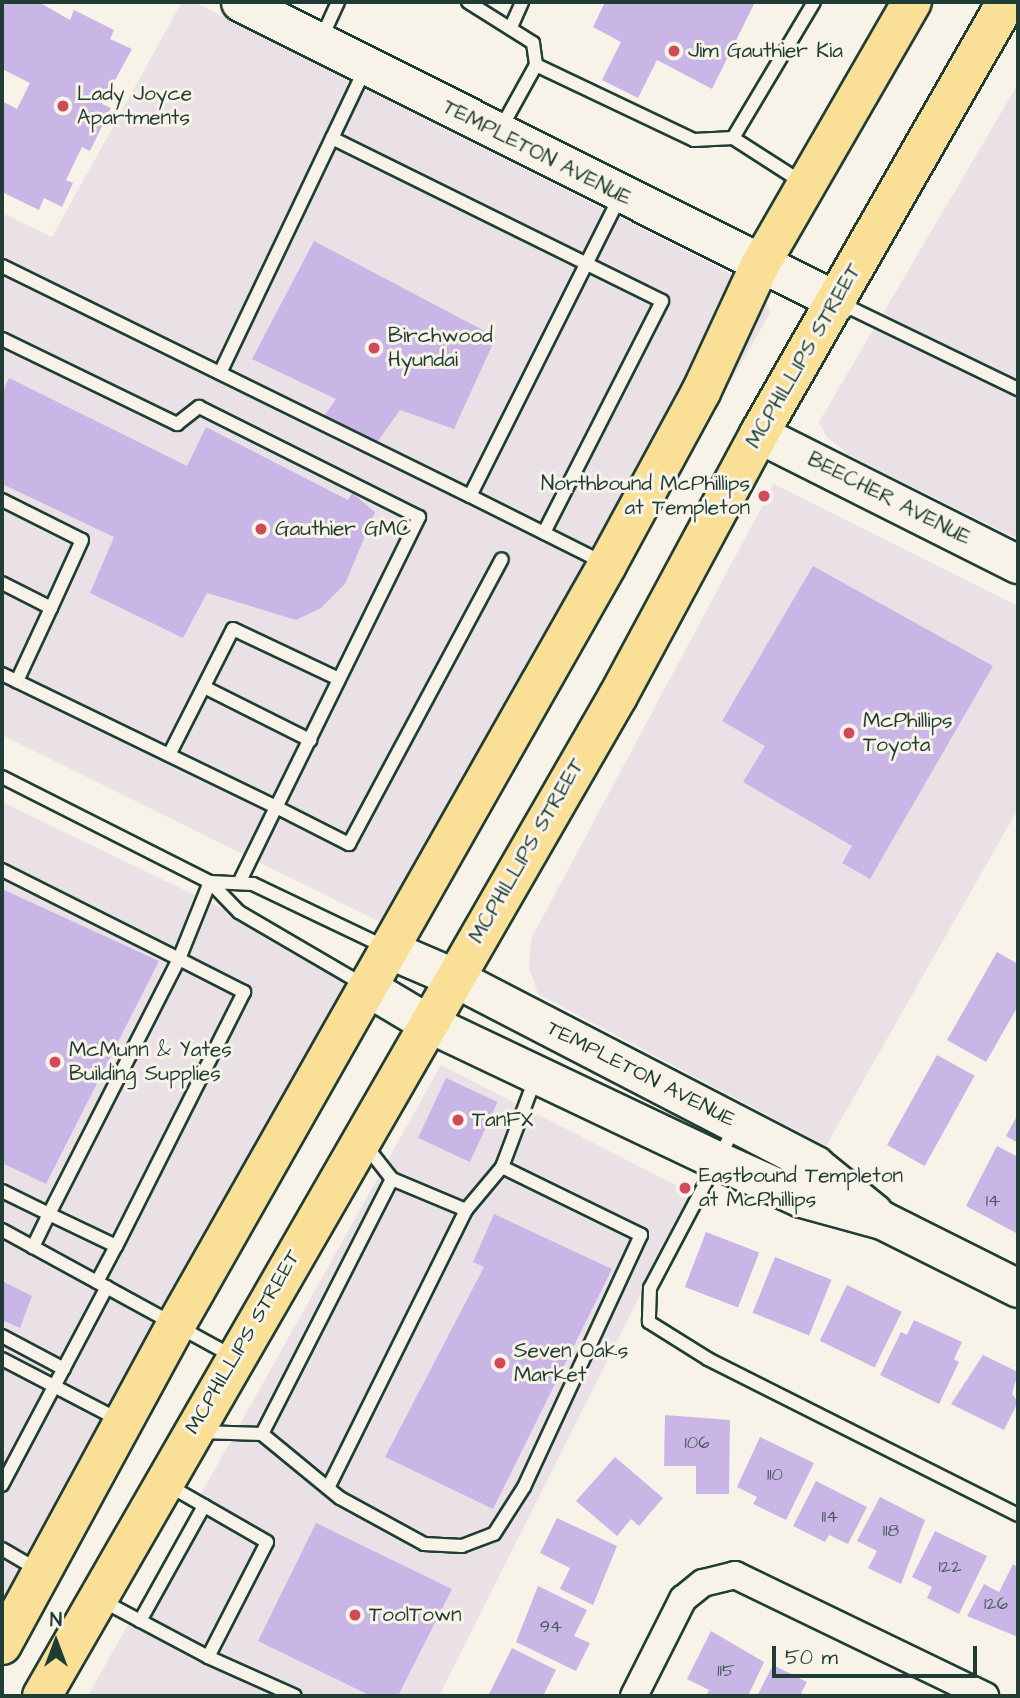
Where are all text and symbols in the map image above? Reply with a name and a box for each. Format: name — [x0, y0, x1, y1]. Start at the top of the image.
place label: Jim Gauthier Kia — [688, 38, 843, 64]
marker: Jim Gauthier Kia — [666, 43, 682, 59]
place label: Lady Joyce Apartments — [77, 81, 192, 131]
street label: TEMPLETON AVENUE — [438, 94, 636, 212]
marker: Lady Joyce Apartments — [55, 98, 71, 114]
street label: MCPHILLIPS STREET — [741, 259, 867, 453]
place label: Birchwood Hyundai — [388, 323, 493, 373]
marker: Birchwood Hyundai — [366, 340, 382, 356]
street label: BEECHER AVENUE — [803, 447, 975, 551]
place label: Northbound McPhillips at Templeton — [541, 471, 750, 521]
marker: Northbound McPhillips at Templeton — [756, 488, 772, 504]
place label: Gauthier GMC — [275, 516, 411, 542]
marker: Gauthier GMC — [253, 521, 269, 537]
place label: McPhillips Toyota — [863, 708, 953, 758]
marker: McPhillips Toyota — [841, 725, 857, 741]
street label: MCPHILLIPS STREET — [464, 754, 590, 948]
street label: TEMPLETON AVENUE — [542, 1015, 740, 1133]
place label: McMunn & Yates Building Supplies — [69, 1037, 232, 1087]
marker: McMunn & Yates Building Supplies — [47, 1054, 63, 1070]
place label: TanFX — [472, 1107, 533, 1133]
marker: TanFX — [450, 1112, 466, 1128]
place label: Eastbound Templeton at McPhillips — [699, 1163, 903, 1213]
marker: Eastbound Templeton at McPhillips — [677, 1180, 693, 1196]
house number: 14 — [986, 1190, 1000, 1212]
street label: MCPHILLIPS STREET — [180, 1245, 306, 1439]
place label: Seven Oaks Market — [514, 1338, 628, 1388]
marker: Seven Oaks Market — [492, 1355, 508, 1371]
house number: 106 — [685, 1432, 709, 1454]
house number: 110 — [767, 1464, 783, 1486]
house number: 114 — [822, 1506, 838, 1528]
house number: 118 — [883, 1520, 899, 1542]
house number: 122 — [939, 1556, 961, 1578]
house number: 126 — [984, 1593, 1008, 1615]
place label: ToolTown — [369, 1602, 461, 1628]
north arrow — [21, 1607, 91, 1677]
text: N — [50, 1607, 62, 1634]
marker: ToolTown — [347, 1607, 363, 1623]
house number: 94 — [540, 1616, 562, 1638]
scale bar — [775, 1632, 980, 1676]
text: 50 m — [785, 1643, 838, 1672]
house number: 115 — [717, 1660, 735, 1682]

